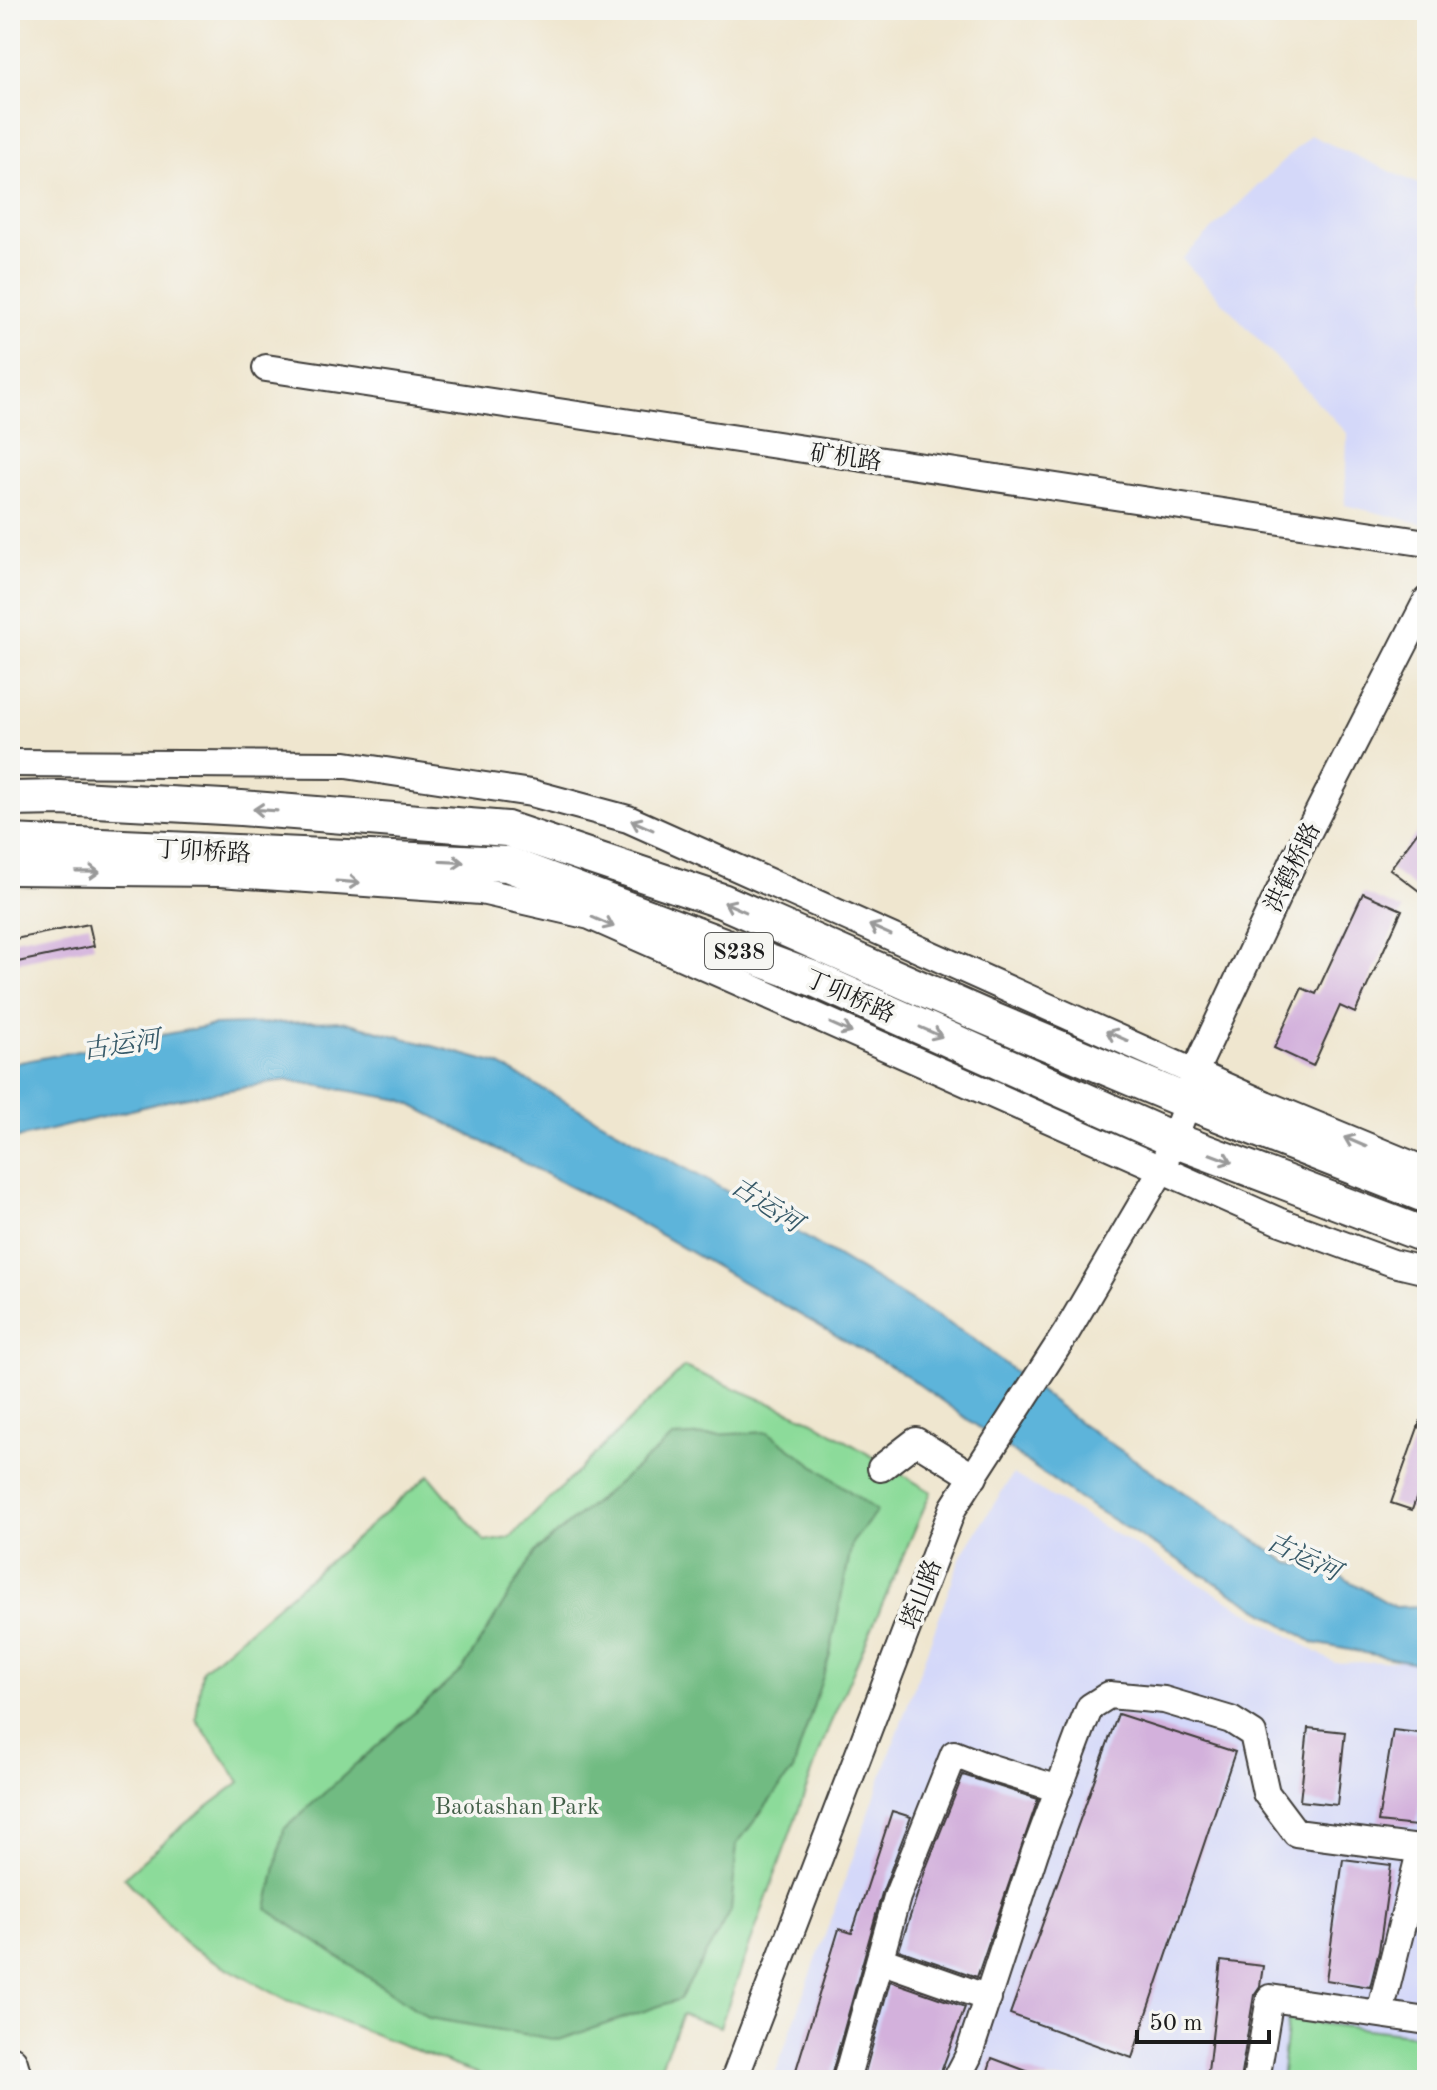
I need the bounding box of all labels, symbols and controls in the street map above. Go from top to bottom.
street label: 矿机路 [808,439,883,476]
one-way arrow [252,802,279,817]
one-way arrow [630,817,654,832]
street label: 洪鹤桥路 [1259,818,1326,916]
street label: 丁卯桥路 [154,836,252,867]
one-way arrow [438,854,465,869]
one-way arrow [74,864,101,879]
one-way arrow [334,875,361,890]
one-way arrow [723,898,748,913]
one-way arrow [591,915,615,930]
one-way arrow [868,921,893,936]
road number: S238 [705,933,773,969]
street label: 丁卯桥路 [800,965,899,1028]
one-way arrow [828,1021,853,1036]
water label: 古运河 [81,1025,166,1064]
one-way arrow [919,1025,943,1040]
one-way arrow [1105,1027,1130,1042]
one-way arrow [1343,1133,1368,1148]
one-way arrow [1208,1152,1233,1166]
water label: 古运河 [726,1172,810,1240]
water label: 古运河 [1262,1527,1348,1588]
street label: 塔山路 [896,1556,947,1633]
park label: Baotashan Park [434,1796,600,1820]
scale bar [1137,1994,1269,2044]
text: 50 m [1149,2012,1203,2036]

